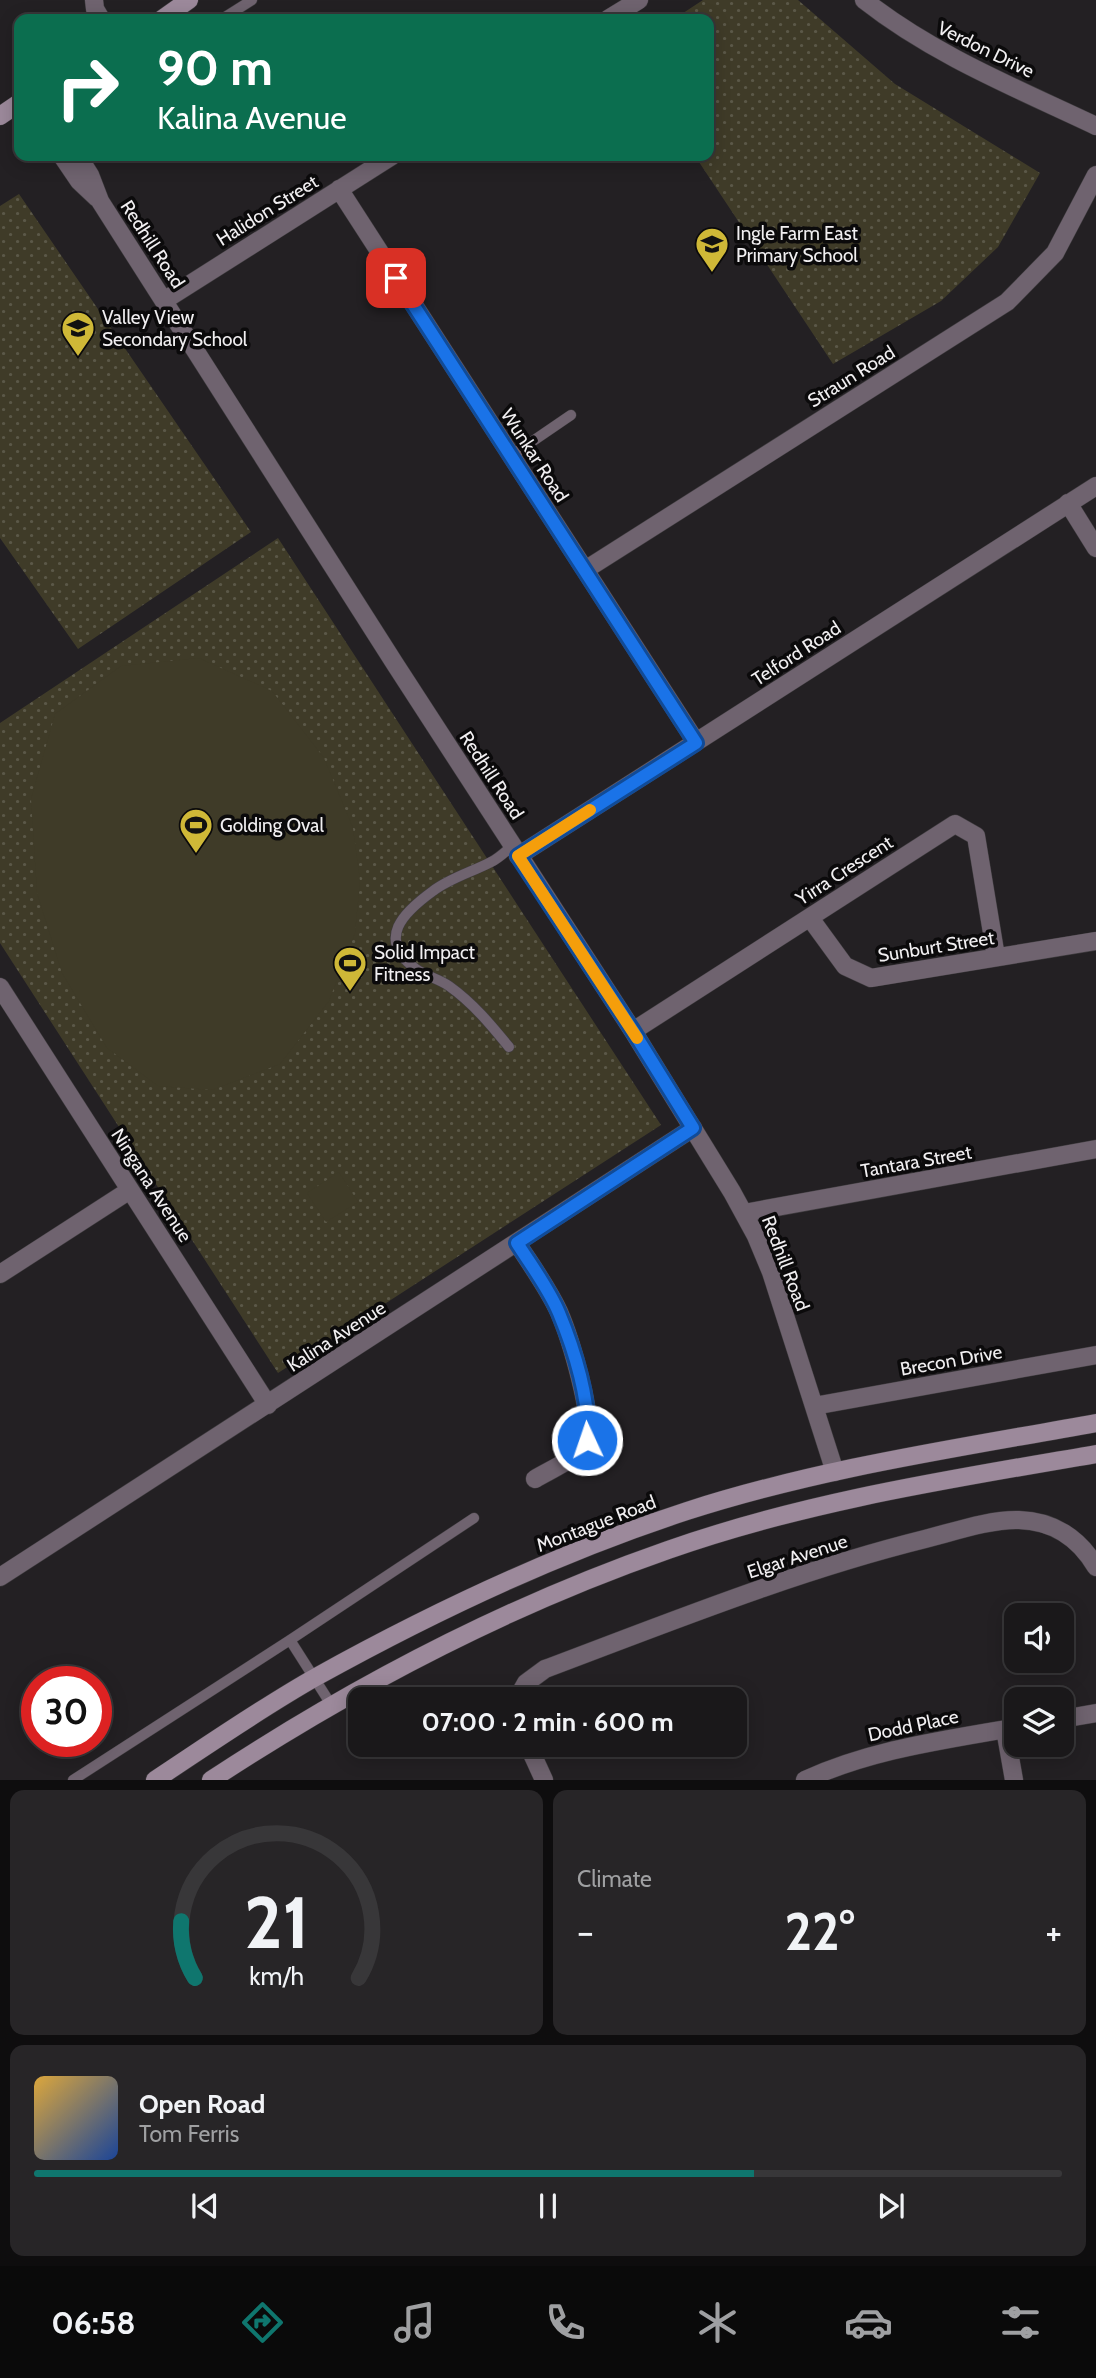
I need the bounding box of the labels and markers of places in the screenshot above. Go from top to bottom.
place label: Ingle Farm East Primary School [736,222,859,267]
school or university icon: Ingle Farm East Primary School [693,225,731,274]
pin [366,248,426,308]
place label: Valley View Secondary School [102,306,248,351]
school or university icon: Valley View Secondary School [59,309,97,358]
sports icon: Golding Oval [177,806,215,855]
place label: Golding Oval [220,814,324,837]
place label: Solid Impact Fitness [374,941,476,986]
sports icon: Solid Impact Fitness [331,944,369,993]

